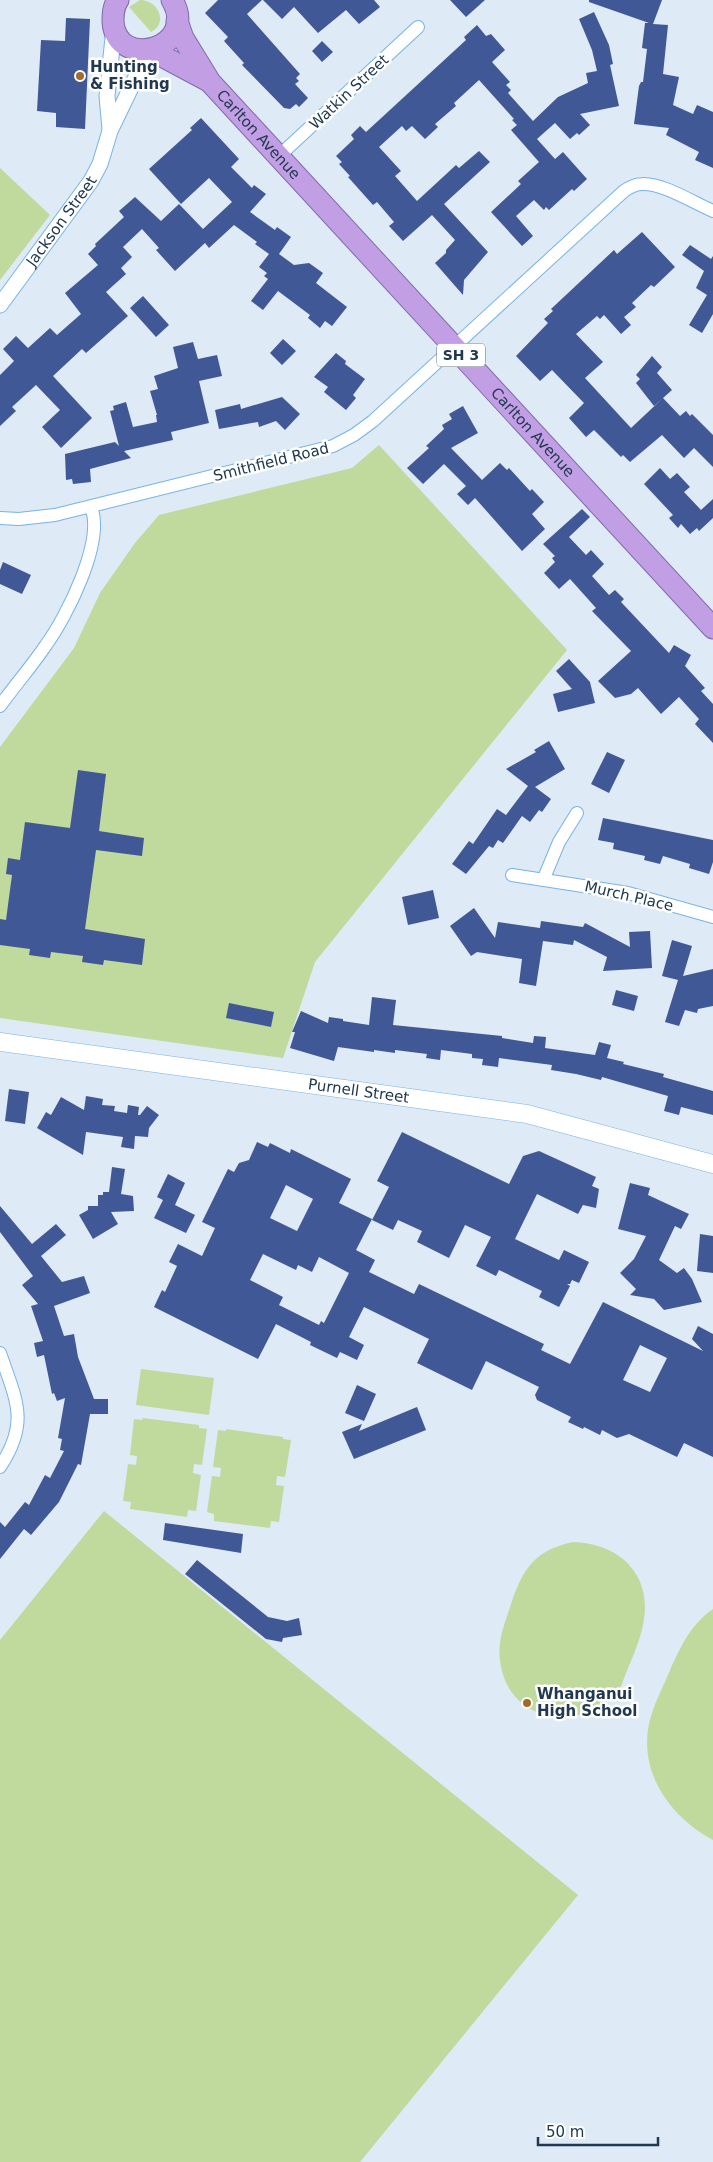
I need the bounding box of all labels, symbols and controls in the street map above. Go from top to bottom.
street label: Watkin Street [306,51,392,133]
place label: Hunting & Fishing [90,58,170,93]
marker: Hunting & Fishing [74,70,86,82]
street label: Carlton Avenue [213,86,304,183]
street label: Jackson Street [22,173,101,271]
road number: SH 3 [437,344,485,366]
street label: Carlton Avenue [487,384,578,481]
street label: Smithfield Road [211,439,331,485]
street label: Murch Place [583,877,675,915]
street label: Purnell Street [307,1075,410,1107]
place label: Whanganui High School [537,1685,637,1720]
marker: Whanganui High School [521,1697,533,1709]
scale bar [538,2114,658,2146]
text: 50 m [546,2123,584,2141]

